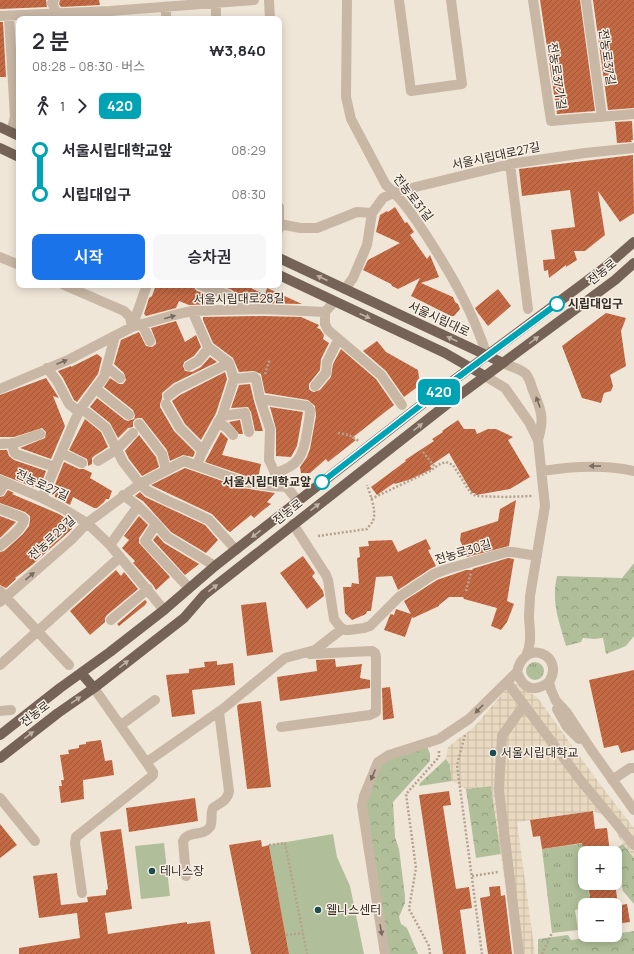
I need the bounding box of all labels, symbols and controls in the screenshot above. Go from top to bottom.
text: 2 분 [32,26,70,56]
street label: 전농로37길 [595,28,620,86]
text: ₩3,840 [209,40,266,61]
street label: 전농로37가길 [544,41,571,111]
text: 08:28 – 08:30 · 버스 [32,57,145,75]
icon: walk [32,95,54,117]
icon: forward [71,95,93,117]
text: 420 [107,96,133,115]
text: 1 [60,97,65,115]
street label: 서울시립대로27길 [450,138,542,173]
text: 서울시립대학교앞 [62,140,172,161]
text: 08:29 [231,141,266,159]
street label: 전농로31길 [390,171,437,225]
text: 시립대입구 [62,184,131,205]
text: 08:30 [232,185,266,203]
button: 시작 [32,234,145,280]
button: 승차권 [153,234,266,280]
street label: 전농로 [583,255,620,289]
one-way arrow [316,275,327,281]
street label: 서울시립대로28길 [193,289,285,308]
place label: 시립대입구 [568,295,623,312]
marker: 시립대입구 [549,296,565,312]
street label: 서울시립대로 [406,297,473,340]
one-way arrow [164,313,176,319]
one-way arrow [359,313,371,319]
one-way arrow [446,336,457,342]
one-way arrow [529,336,540,344]
one-way arrow [56,359,67,365]
line badge: 420 [416,379,462,405]
text: 420 [426,382,452,401]
one-way arrow [534,396,540,408]
one-way arrow [412,423,423,432]
one-way arrow [588,463,601,469]
street label: 전농로27길 [13,465,72,504]
place label: 서울시립대학교앞 [223,473,311,490]
marker: 서울시립대학교앞 [314,474,330,490]
street label: 전농로 [269,495,306,529]
one-way arrow [310,503,320,511]
street label: 전농로29길 [24,511,79,564]
one-way arrow [251,530,262,538]
street label: 전농로30길 [433,535,493,568]
one-way arrow [24,572,35,581]
one-way arrow [207,583,218,592]
one-way arrow [119,659,130,668]
one-way arrow [70,696,81,705]
street label: 전농로 [16,697,53,730]
one-way arrow [474,704,484,714]
one-way arrow [23,731,34,740]
place label: 서울시립대학교 [501,744,578,761]
marker: 서울시립대학교 [488,748,498,758]
one-way arrow [369,770,375,782]
map controls [578,846,622,942]
button: + [578,846,622,890]
place label: 테니스장 [160,862,204,879]
marker: 테니스장 [147,866,157,876]
button: − [578,898,622,942]
place label: 웰니스센터 [326,901,381,918]
marker: 웰니스센터 [313,905,323,915]
one-way arrow [378,924,384,936]

